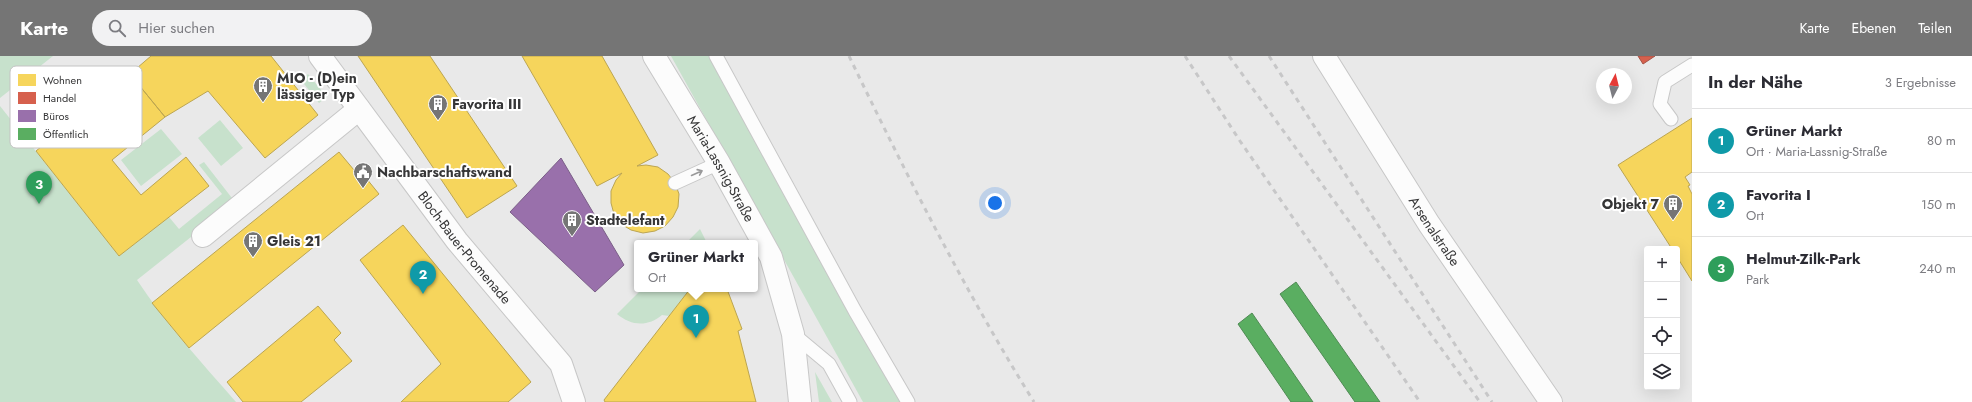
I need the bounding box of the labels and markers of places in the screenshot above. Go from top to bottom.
place label: MIO - (D)ein lässiger Typ [277,68,357,104]
building icon: MIO - (D)ein lässiger Typ [252,75,274,103]
building icon: Favorita III [427,93,449,121]
place label: Favorita III [452,94,521,114]
public building icon: Nachbarschaftswand [352,161,374,189]
place label: Nachbarschaftswand [377,162,512,182]
pin: 3 [26,171,52,204]
building icon: Objekt 7 [1662,193,1684,221]
place label: Objekt 7 [1602,194,1660,214]
building icon: Stadtelefant [561,209,583,237]
place label: Stadtelefant [586,210,665,230]
building icon: Gleis 21 [242,230,264,258]
place label: Gleis 21 [267,231,321,251]
pin: 2 [410,261,436,294]
pin: 1 [683,305,709,338]

